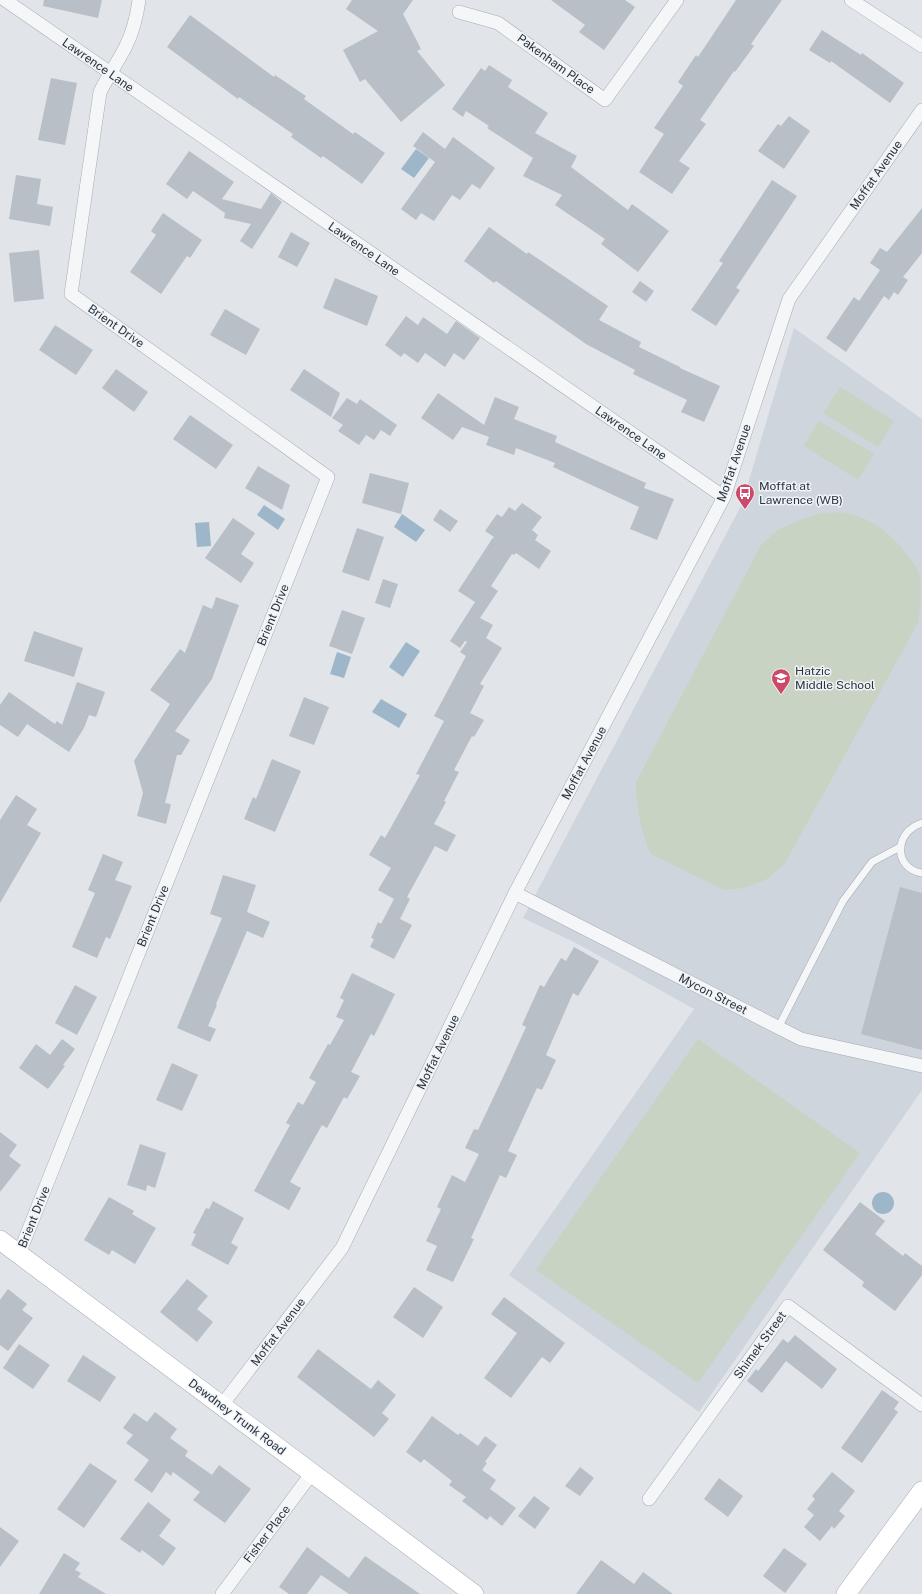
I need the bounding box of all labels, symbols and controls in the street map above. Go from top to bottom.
street label: Pakenham Place [515,31,598,97]
street label: Lawrence Lane [60,35,137,95]
street label: Moffat Avenue [847,137,905,212]
street label: Lawrence Lane [326,219,403,279]
street label: Brient Drive [85,301,147,351]
street label: Lawrence Lane [593,403,670,463]
street label: Moffat Avenue [714,422,754,504]
place label: Moffat at Lawrence (WB) [759,479,843,507]
bus stop icon: Moffat at Lawrence (WB) [734,482,756,510]
street label: Brient Drive [254,582,292,648]
place label: Hatzic Middle School [795,664,875,692]
school or university icon: Hatzic Middle School [770,667,792,695]
street label: Moffat Avenue [559,724,609,802]
street label: Brient Drive [134,883,172,949]
street label: Mycon Street [676,971,750,1017]
street label: Moffat Avenue [414,1012,462,1092]
street label: Brient Drive [15,1184,53,1250]
street label: Moffat Avenue [248,1295,308,1369]
street label: Shimek Street [731,1308,789,1381]
street label: Dewdney Trunk Road [186,1376,288,1458]
street label: Fisher Place [241,1502,293,1566]

